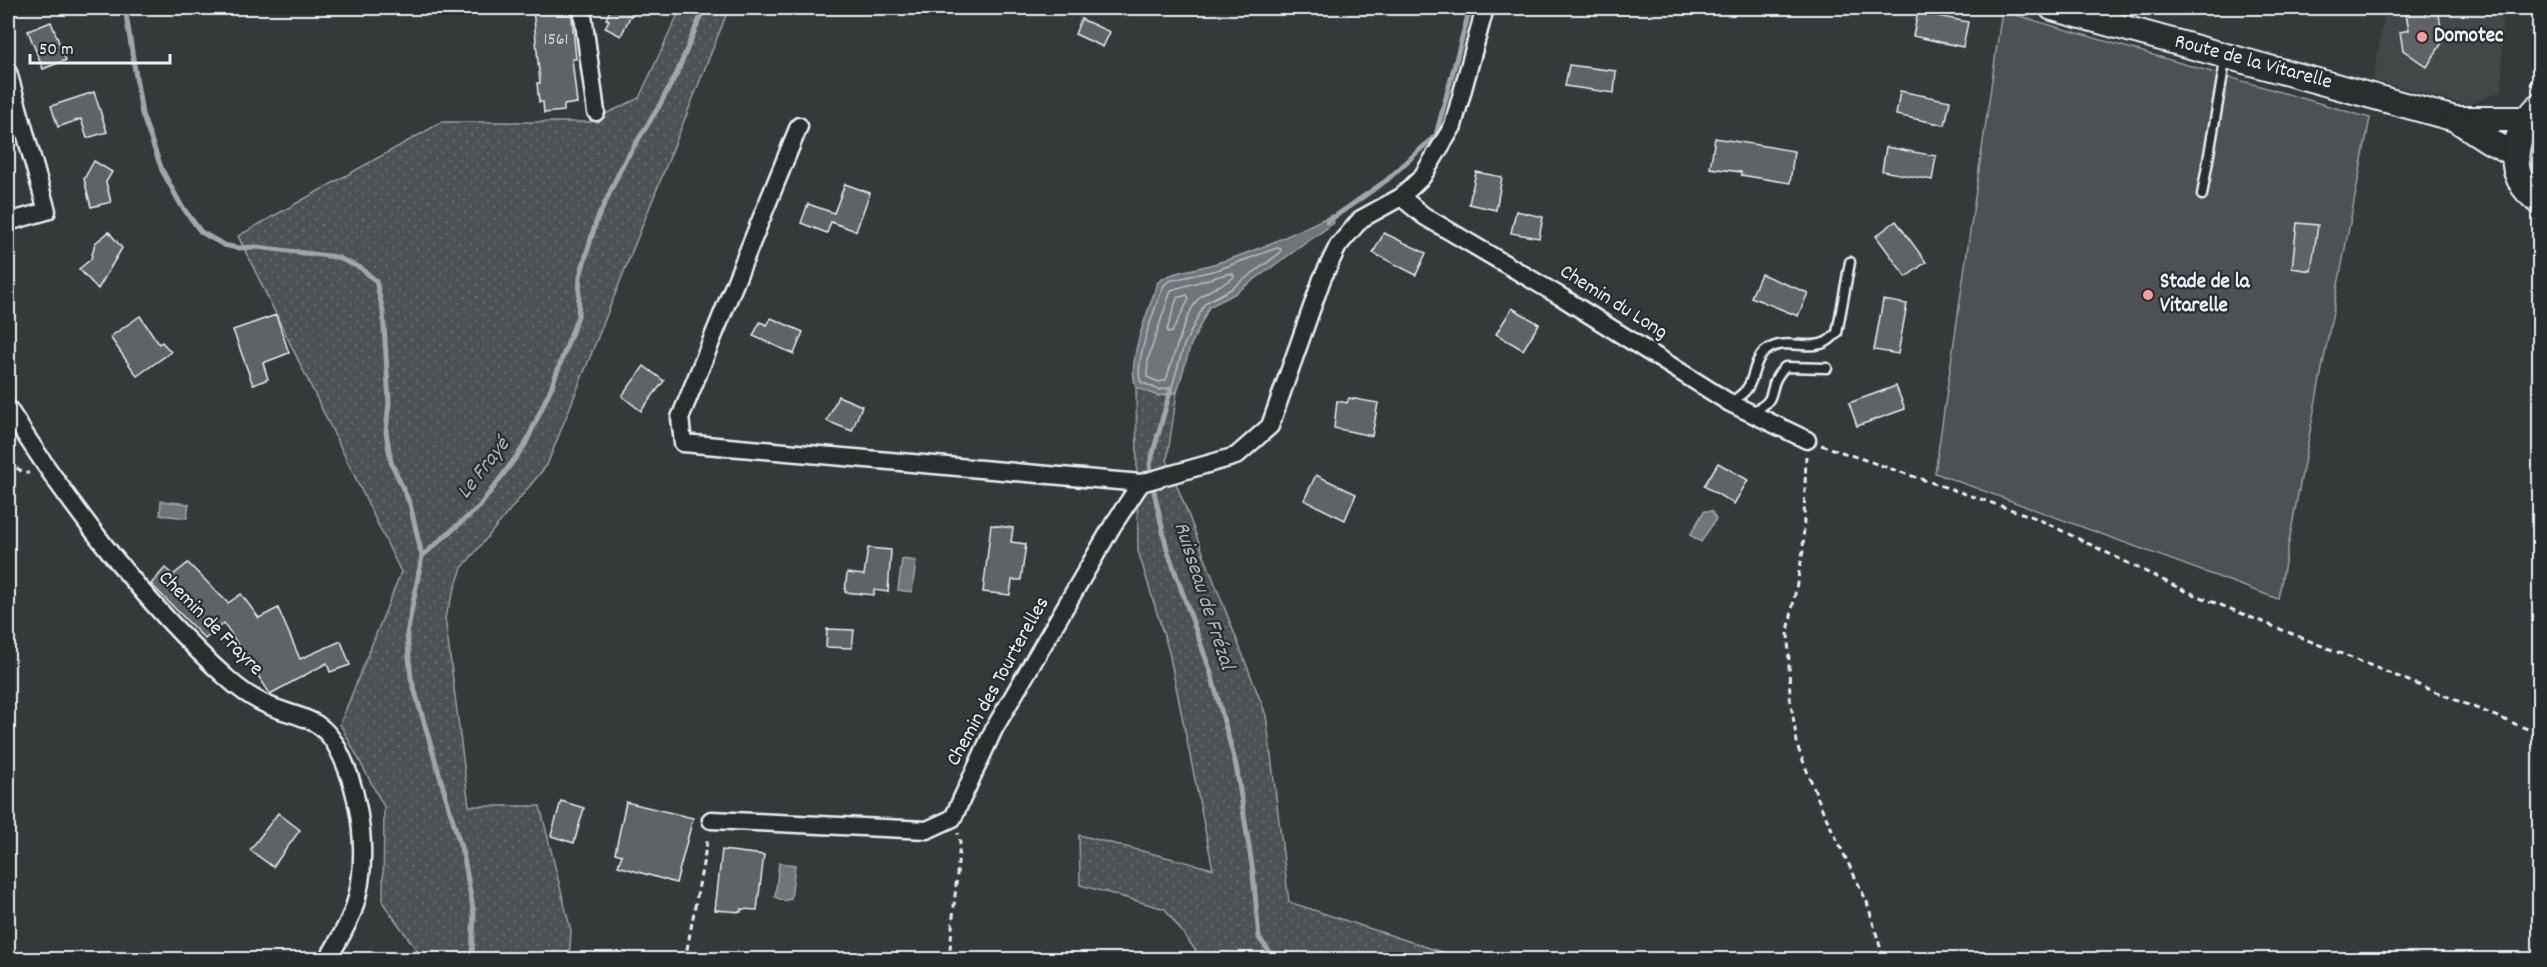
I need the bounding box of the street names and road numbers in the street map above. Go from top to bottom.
street label: Route de la Vitarelle [2171,28,2335,98]
street label: Chemin du Long [1553,258,1673,348]
street label: Chemin de Frayre [150,564,270,684]
street label: Chemin des Tourterelles [940,592,1058,772]

